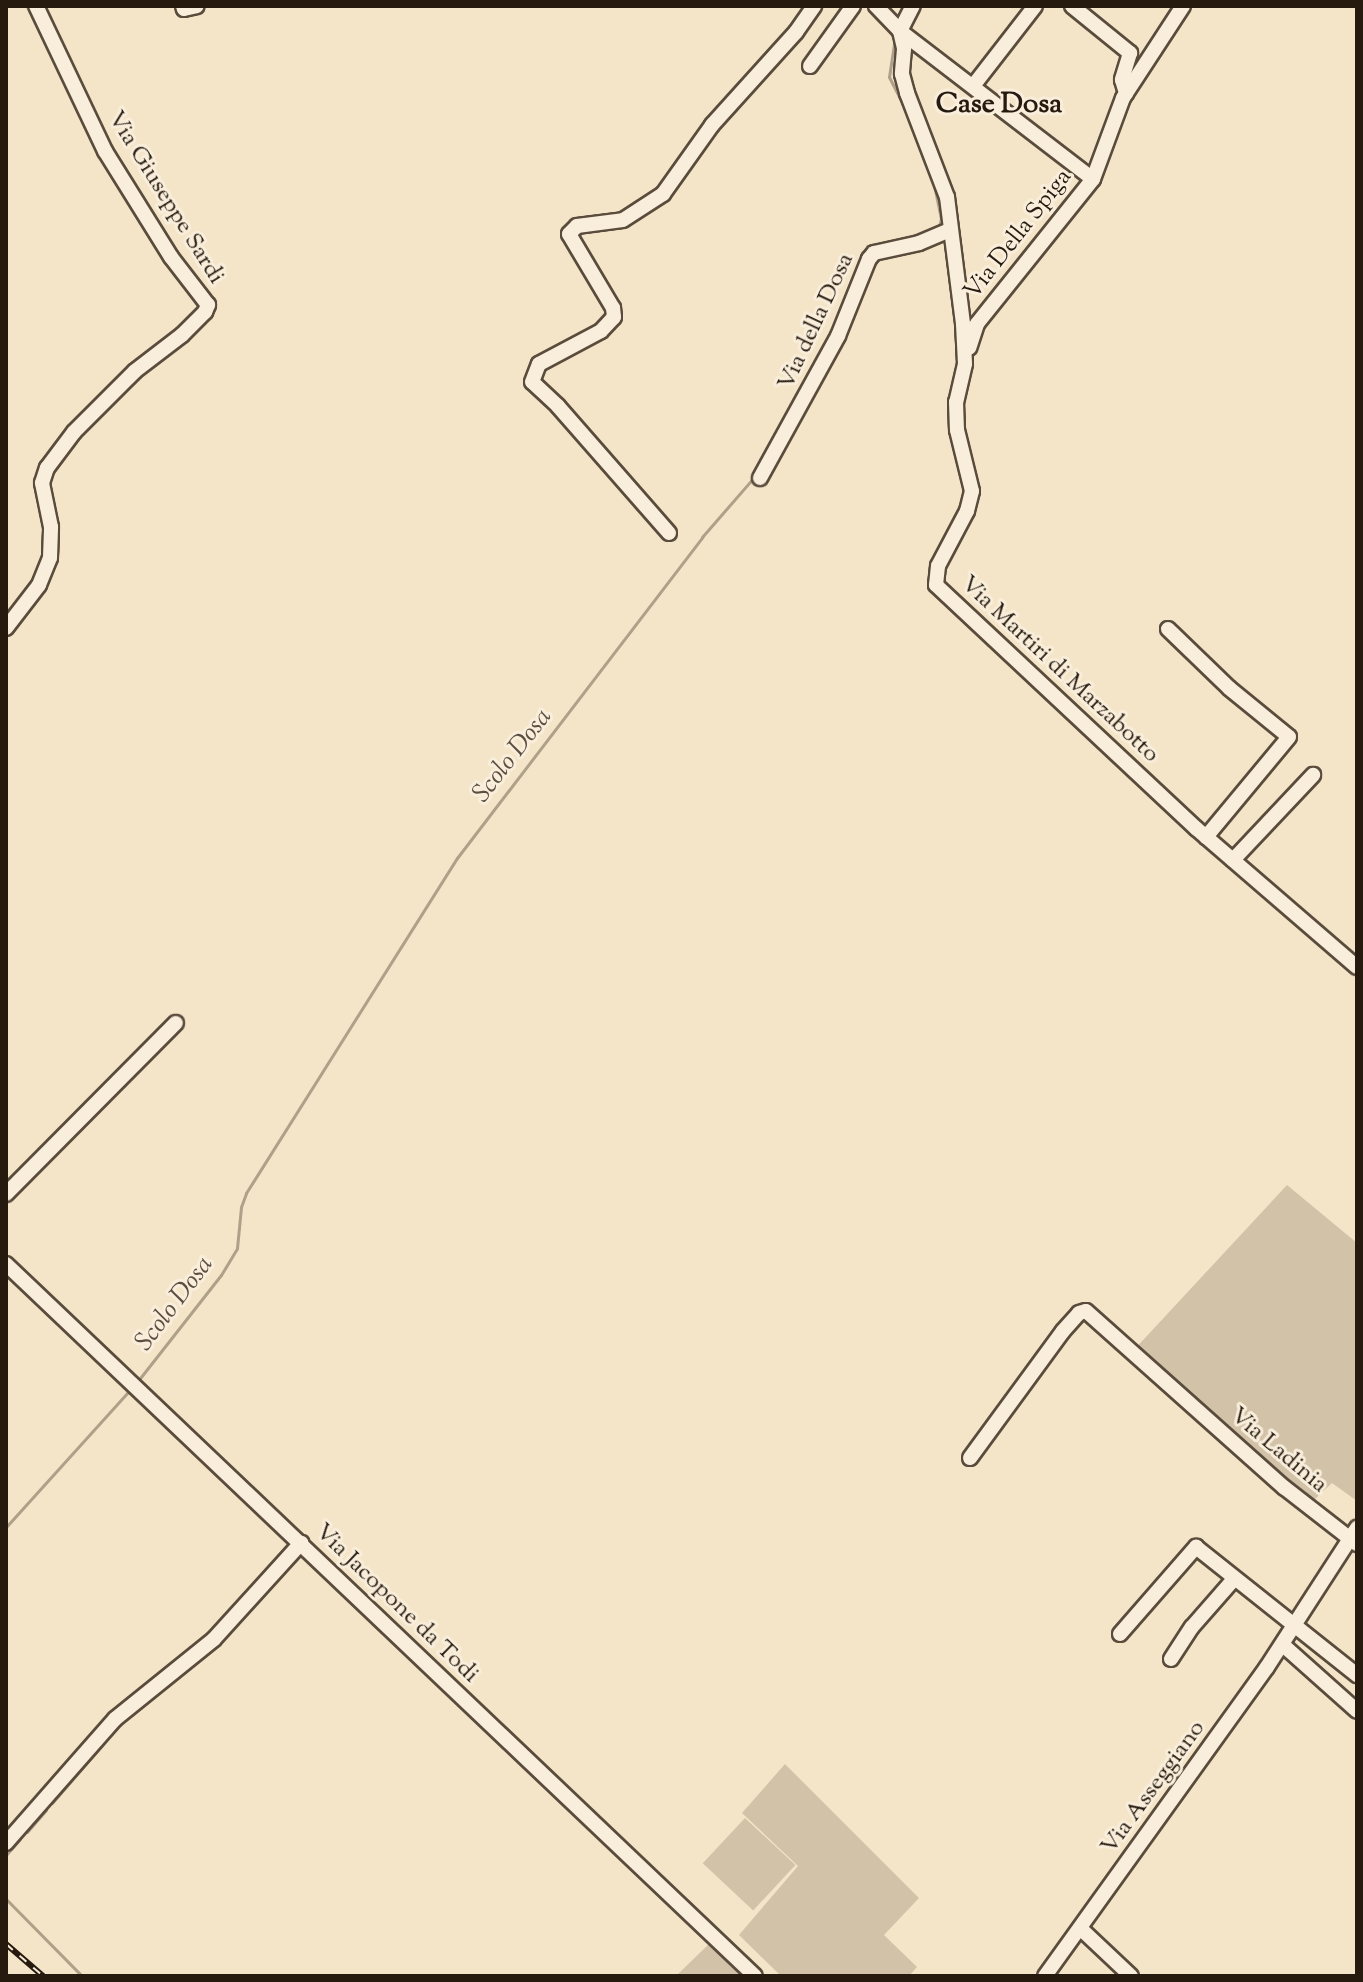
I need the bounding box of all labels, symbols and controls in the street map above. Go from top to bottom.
district label: Case Dosa [936,88,1062,122]
street label: Via Giuseppe Sardi [100,106,230,290]
street label: Via Della Spiga [959,164,1079,306]
street label: Via della Dosa [773,249,861,395]
street label: Via Martiri di Marzabotto [954,570,1164,770]
water label: Scolo Dosa [467,703,559,809]
water label: Scolo Dosa [129,1250,221,1358]
street label: Via Ladinia [1223,1402,1333,1500]
street label: Via Jacopone da Todi [308,1518,484,1690]
street label: Via Asseggiano [1096,1715,1212,1861]

